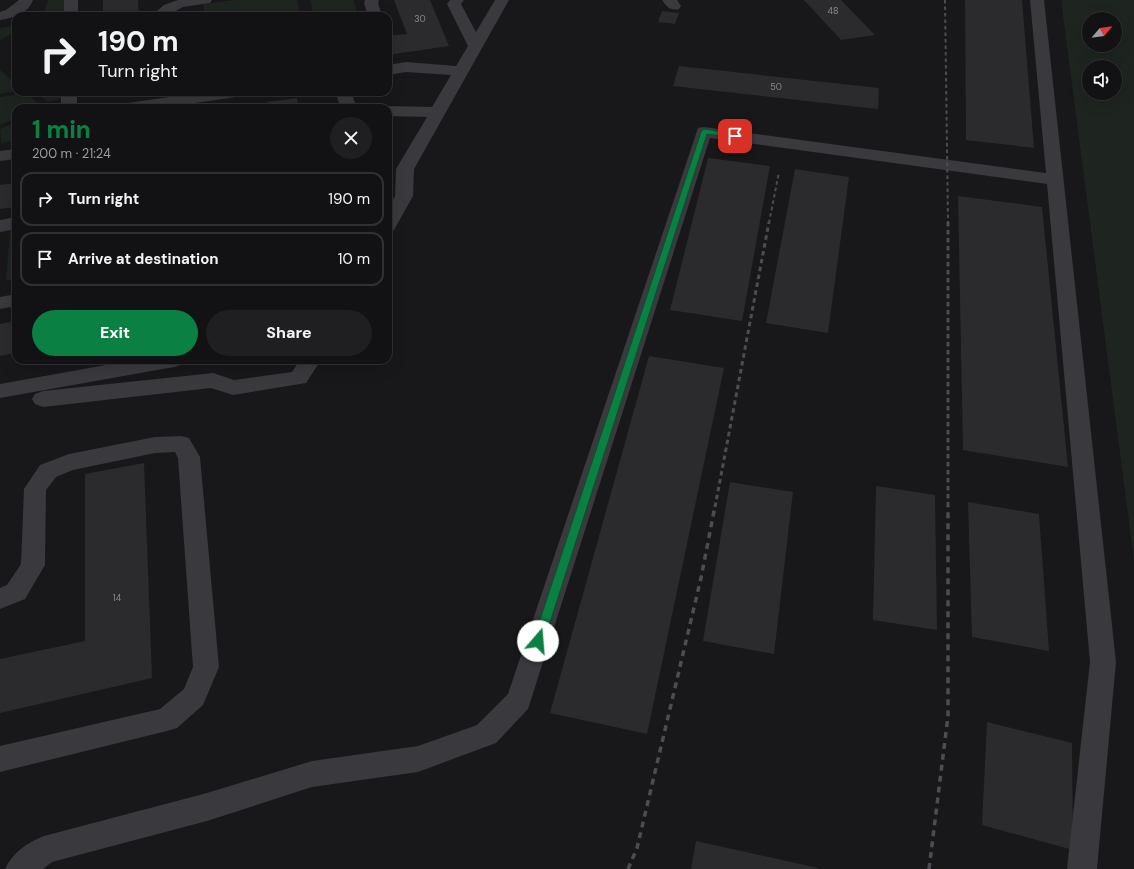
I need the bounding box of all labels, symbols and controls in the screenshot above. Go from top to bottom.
house number: 48 [828,5,838,17]
north arrow [1082,12,1122,52]
map controls [1082,12,1122,100]
house number: 30 [414,13,426,25]
text: 190 m [98,23,179,60]
icon: right [32,28,84,80]
text: Turn right [98,59,178,83]
button: sound [1082,60,1122,100]
house number: 50 [770,81,782,93]
text: 1 min [32,114,91,145]
button: close [330,117,372,159]
pin [718,119,752,153]
icon: arrive [724,125,746,147]
text: 200 m · 21:24 [32,145,111,162]
icon: right [34,188,56,210]
text: Turn right [68,189,139,209]
text: 190 m [328,189,370,209]
icon: arrive [34,248,56,270]
text: Arrive at destination [68,249,219,269]
text: 10 m [338,249,370,269]
button: Exit [32,310,198,356]
button: Share [206,310,372,356]
house number: 14 [113,592,122,604]
position arrow [517,620,559,662]

